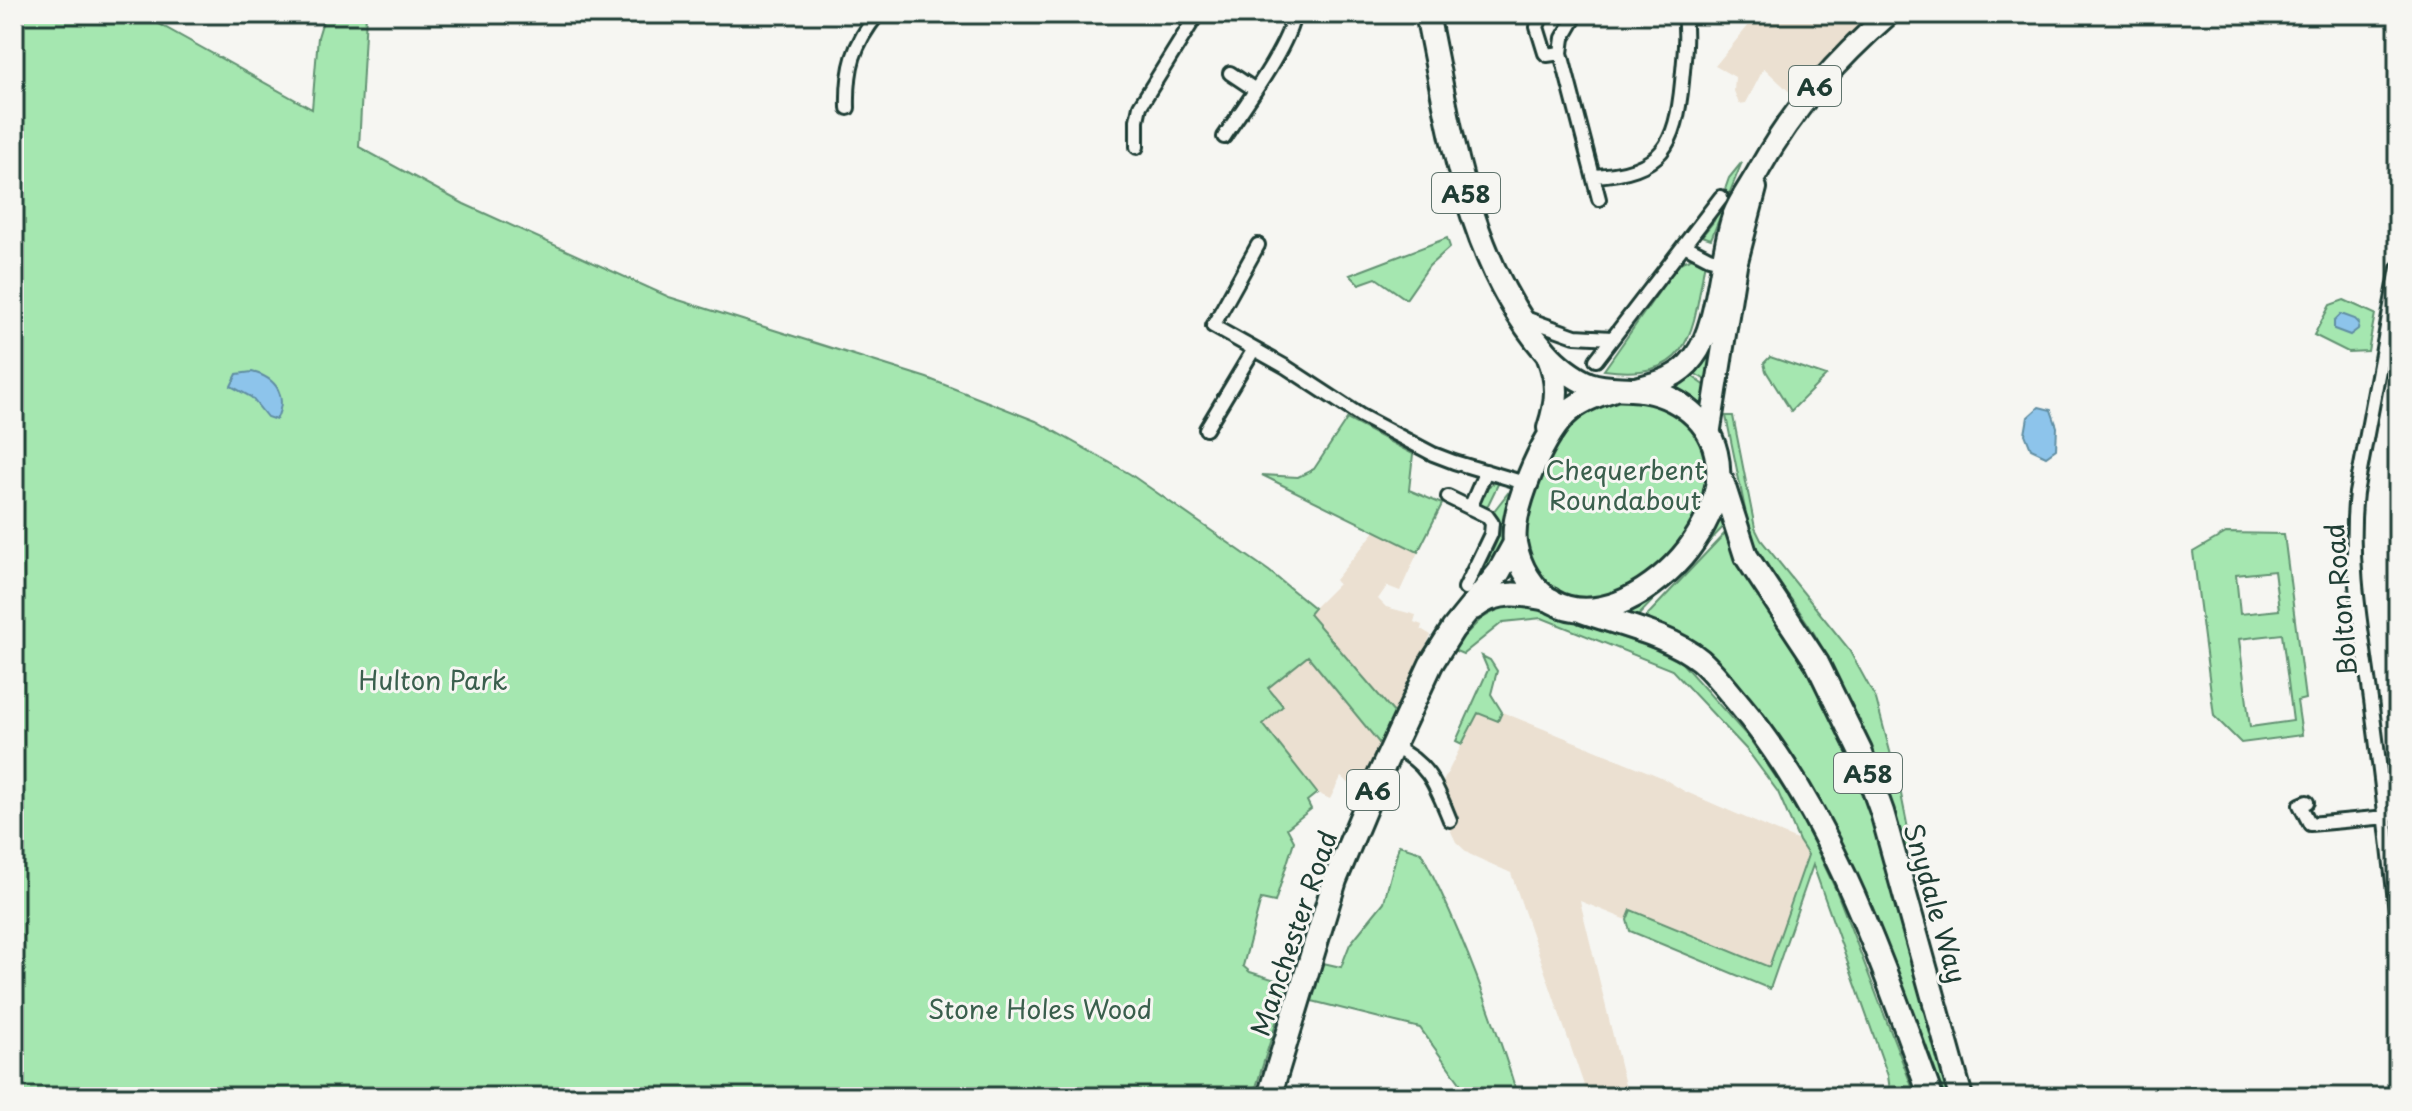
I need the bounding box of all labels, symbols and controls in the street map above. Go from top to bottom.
road number: A6 [1789,66,1841,106]
road number: A58 [1432,173,1500,213]
park label: Chequerbent Roundabout [1545,450,1705,519]
street label: Bolton Road [2314,522,2366,678]
park label: Hulton Park [358,660,508,699]
road number: A58 [1834,753,1902,793]
road number: A6 [1347,770,1399,810]
street label: Snydale Way [1895,818,1977,988]
street label: Manchester Road [1240,825,1346,1041]
park label: Stone Holes Wood [928,989,1152,1028]

